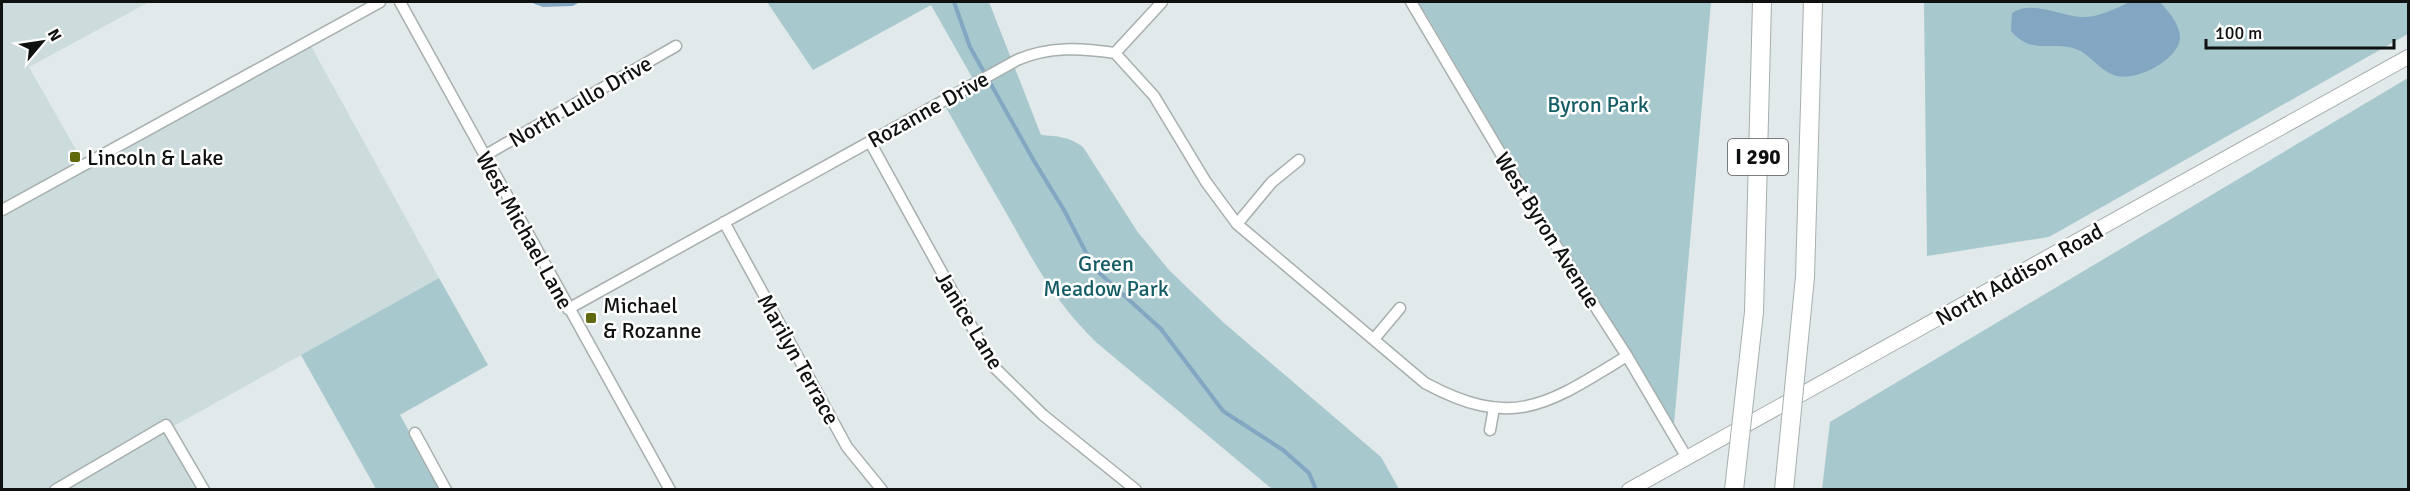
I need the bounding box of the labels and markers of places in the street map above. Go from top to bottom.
place label: Lincoln & Lake [87,144,224,171]
marker: Lincoln & Lake [68,150,82,164]
place label: Michael & Rozanne [603,292,702,344]
marker: Michael & Rozanne [584,311,598,325]

